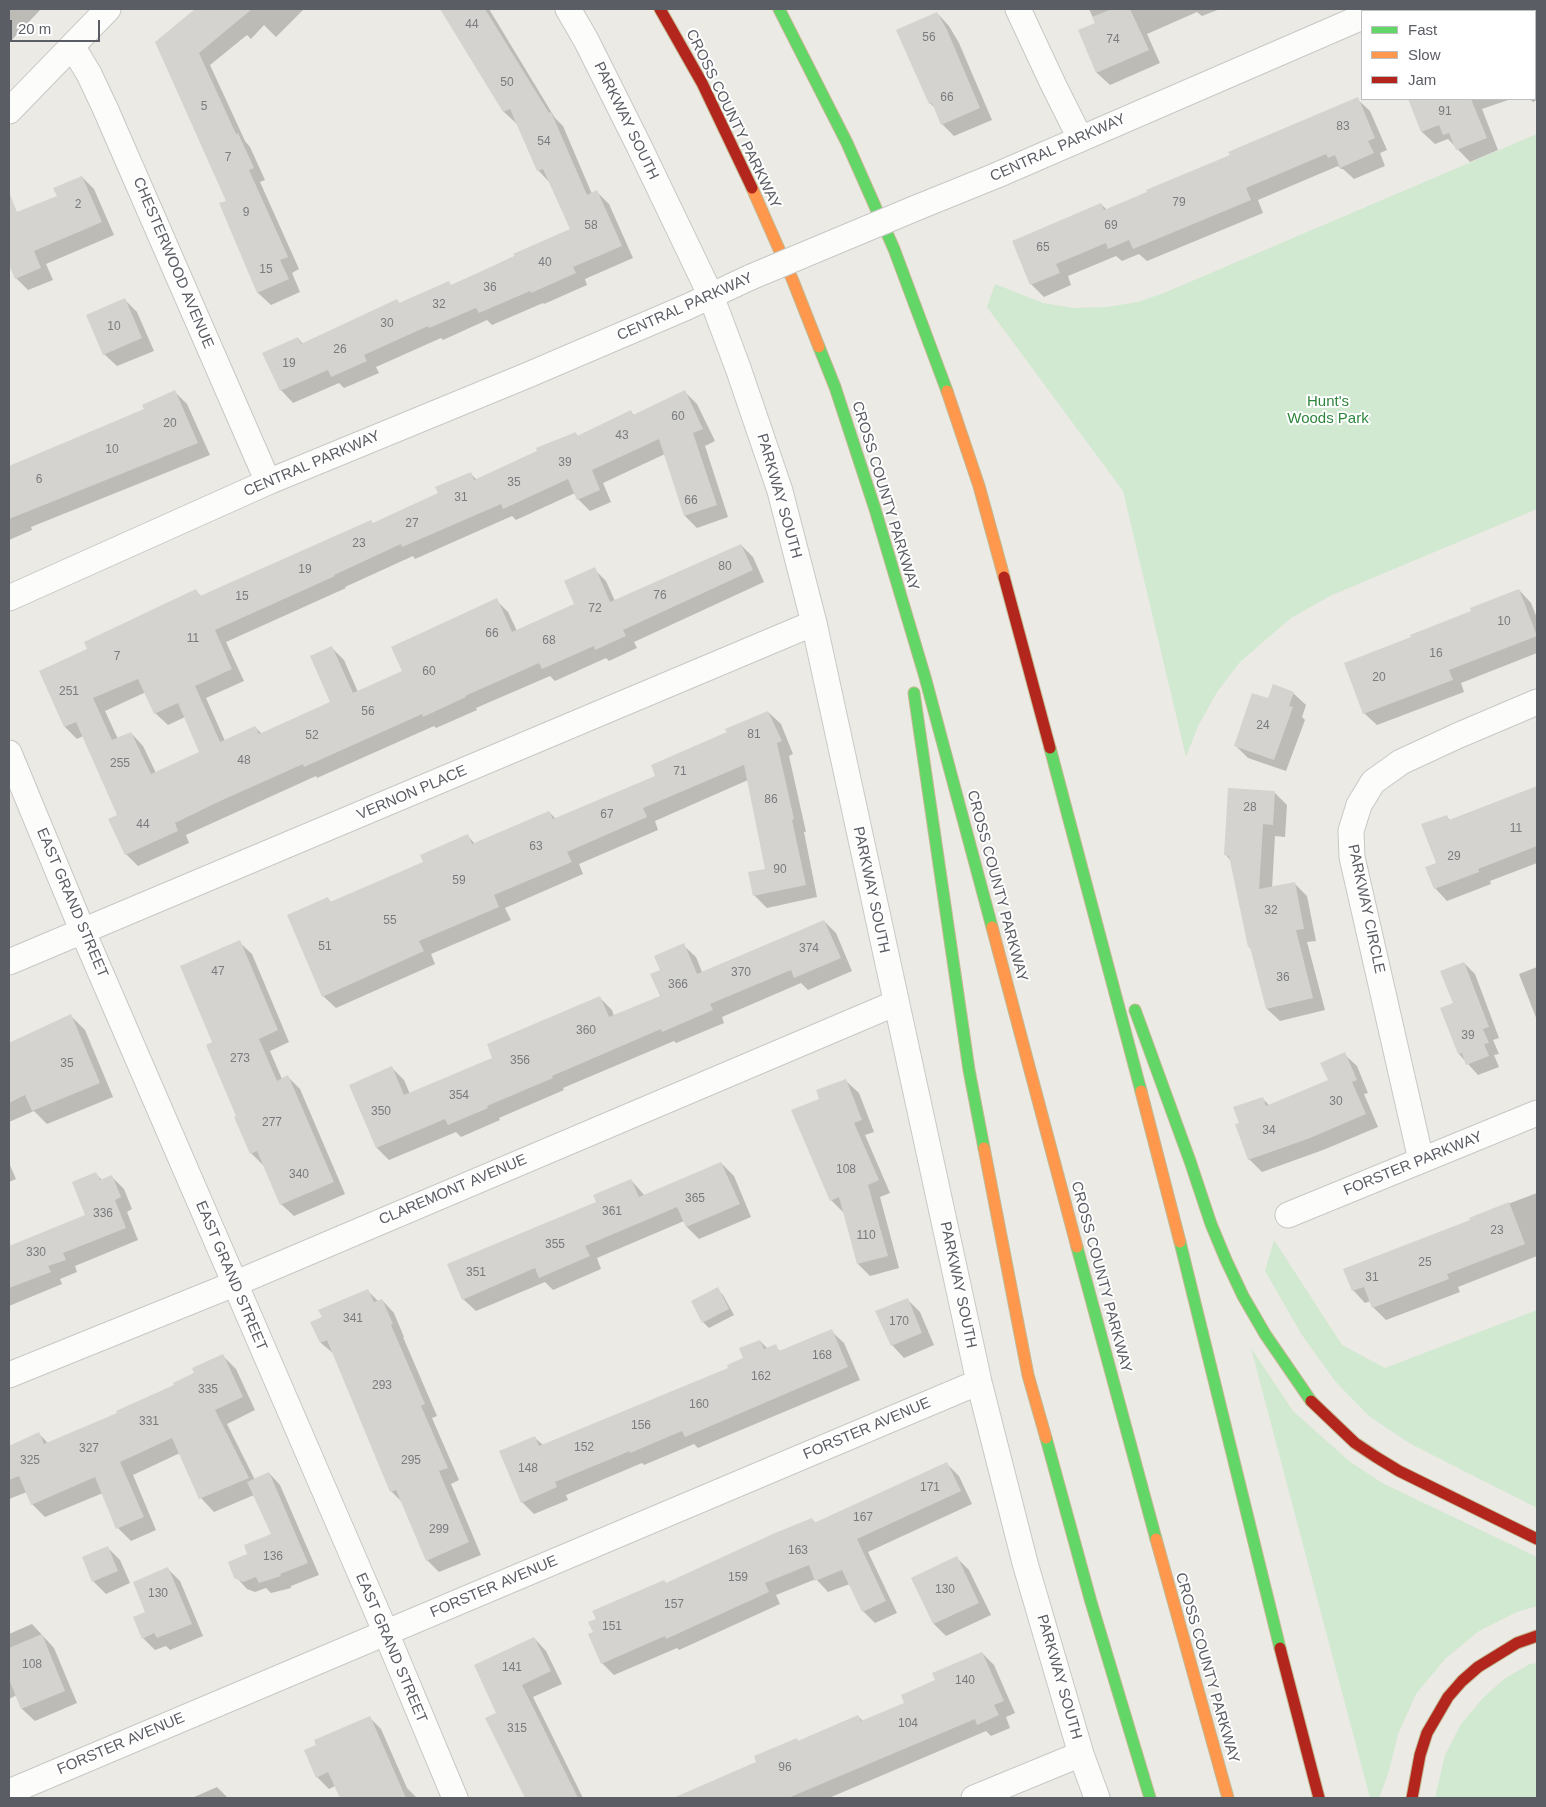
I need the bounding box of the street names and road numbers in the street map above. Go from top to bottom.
street label: CROSS COUNTY PARKWAY [682,26,784,212]
street label: PARKWAY SOUTH [590,59,662,183]
street label: CENTRAL PARKWAY [987,110,1129,186]
street label: CHESTERWOOD AVENUE [129,175,217,351]
street label: CENTRAL PARKWAY [614,269,756,345]
street label: CROSS COUNTY PARKWAY [848,399,922,593]
street label: CENTRAL PARKWAY [241,427,383,501]
street label: PARKWAY SOUTH [753,432,805,560]
street label: VERNON PLACE [354,762,470,824]
street label: CROSS COUNTY PARKWAY [963,788,1031,984]
street label: EAST GRAND STREET [32,825,112,981]
street label: PARKWAY SOUTH [849,825,893,955]
street label: PARKWAY CIRCLE [1344,843,1388,975]
street label: FORSTER PARKWAY [1341,1128,1485,1200]
street label: CLAREMONT AVENUE [376,1151,530,1229]
street label: CROSS COUNTY PARKWAY [1067,1179,1135,1375]
street label: EAST GRAND STREET [191,1198,271,1354]
street label: PARKWAY SOUTH [936,1220,980,1350]
street label: FORSTER AVENUE [801,1394,933,1464]
street label: FORSTER AVENUE [428,1552,560,1622]
street label: EAST GRAND STREET [351,1570,431,1726]
street label: CROSS COUNTY PARKWAY [1171,1571,1243,1765]
street label: PARKWAY SOUTH [1033,1613,1085,1741]
street label: FORSTER AVENUE [55,1709,187,1779]

